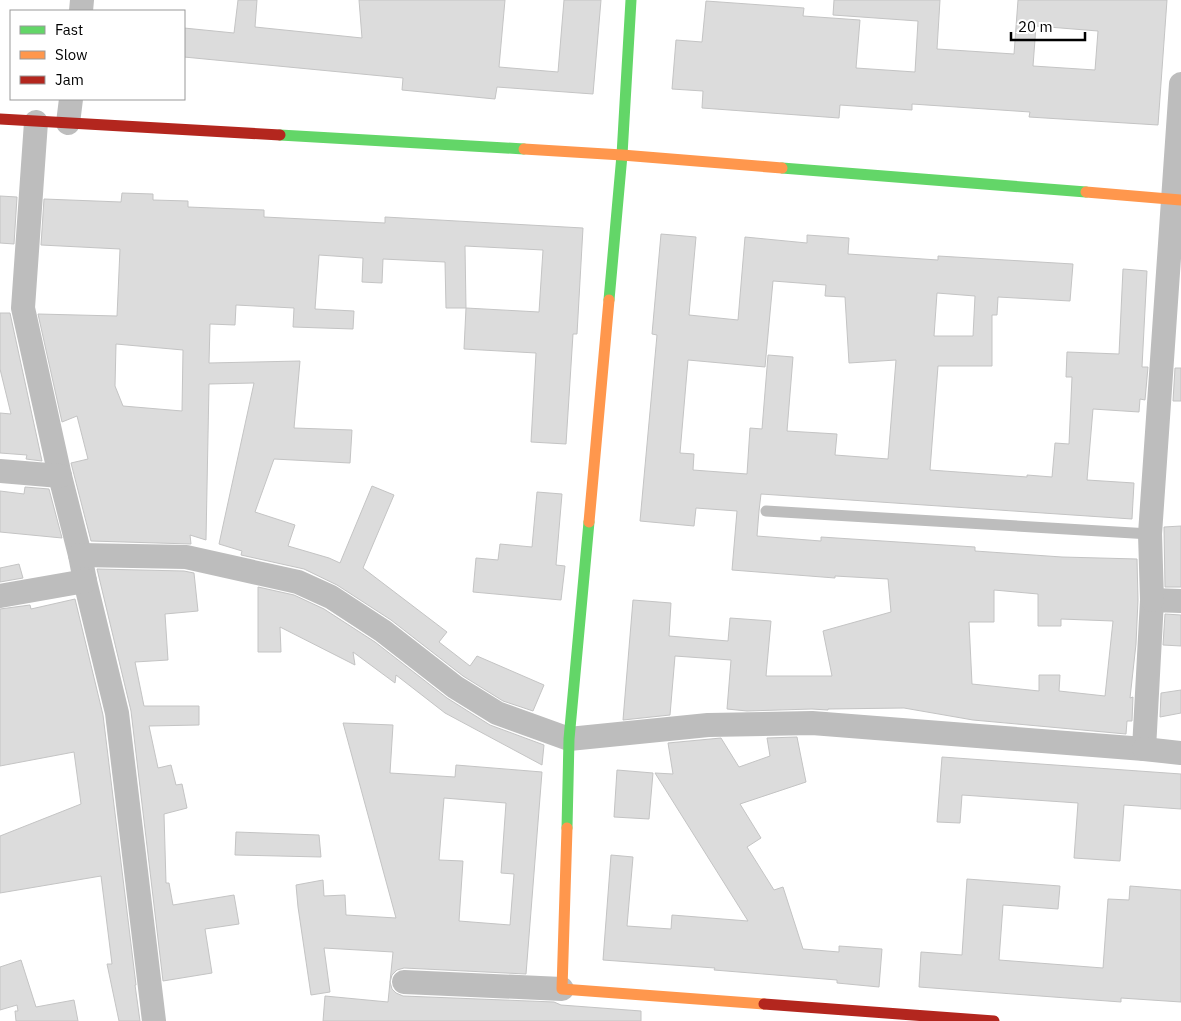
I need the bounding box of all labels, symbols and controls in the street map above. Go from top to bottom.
legend [10,10,185,100]
scale bar [1011,10,1085,42]
text: 20 m [1018,17,1053,36]
text: Fast [55,20,83,39]
text: Slow [55,45,88,64]
text: Jam [55,70,84,89]

